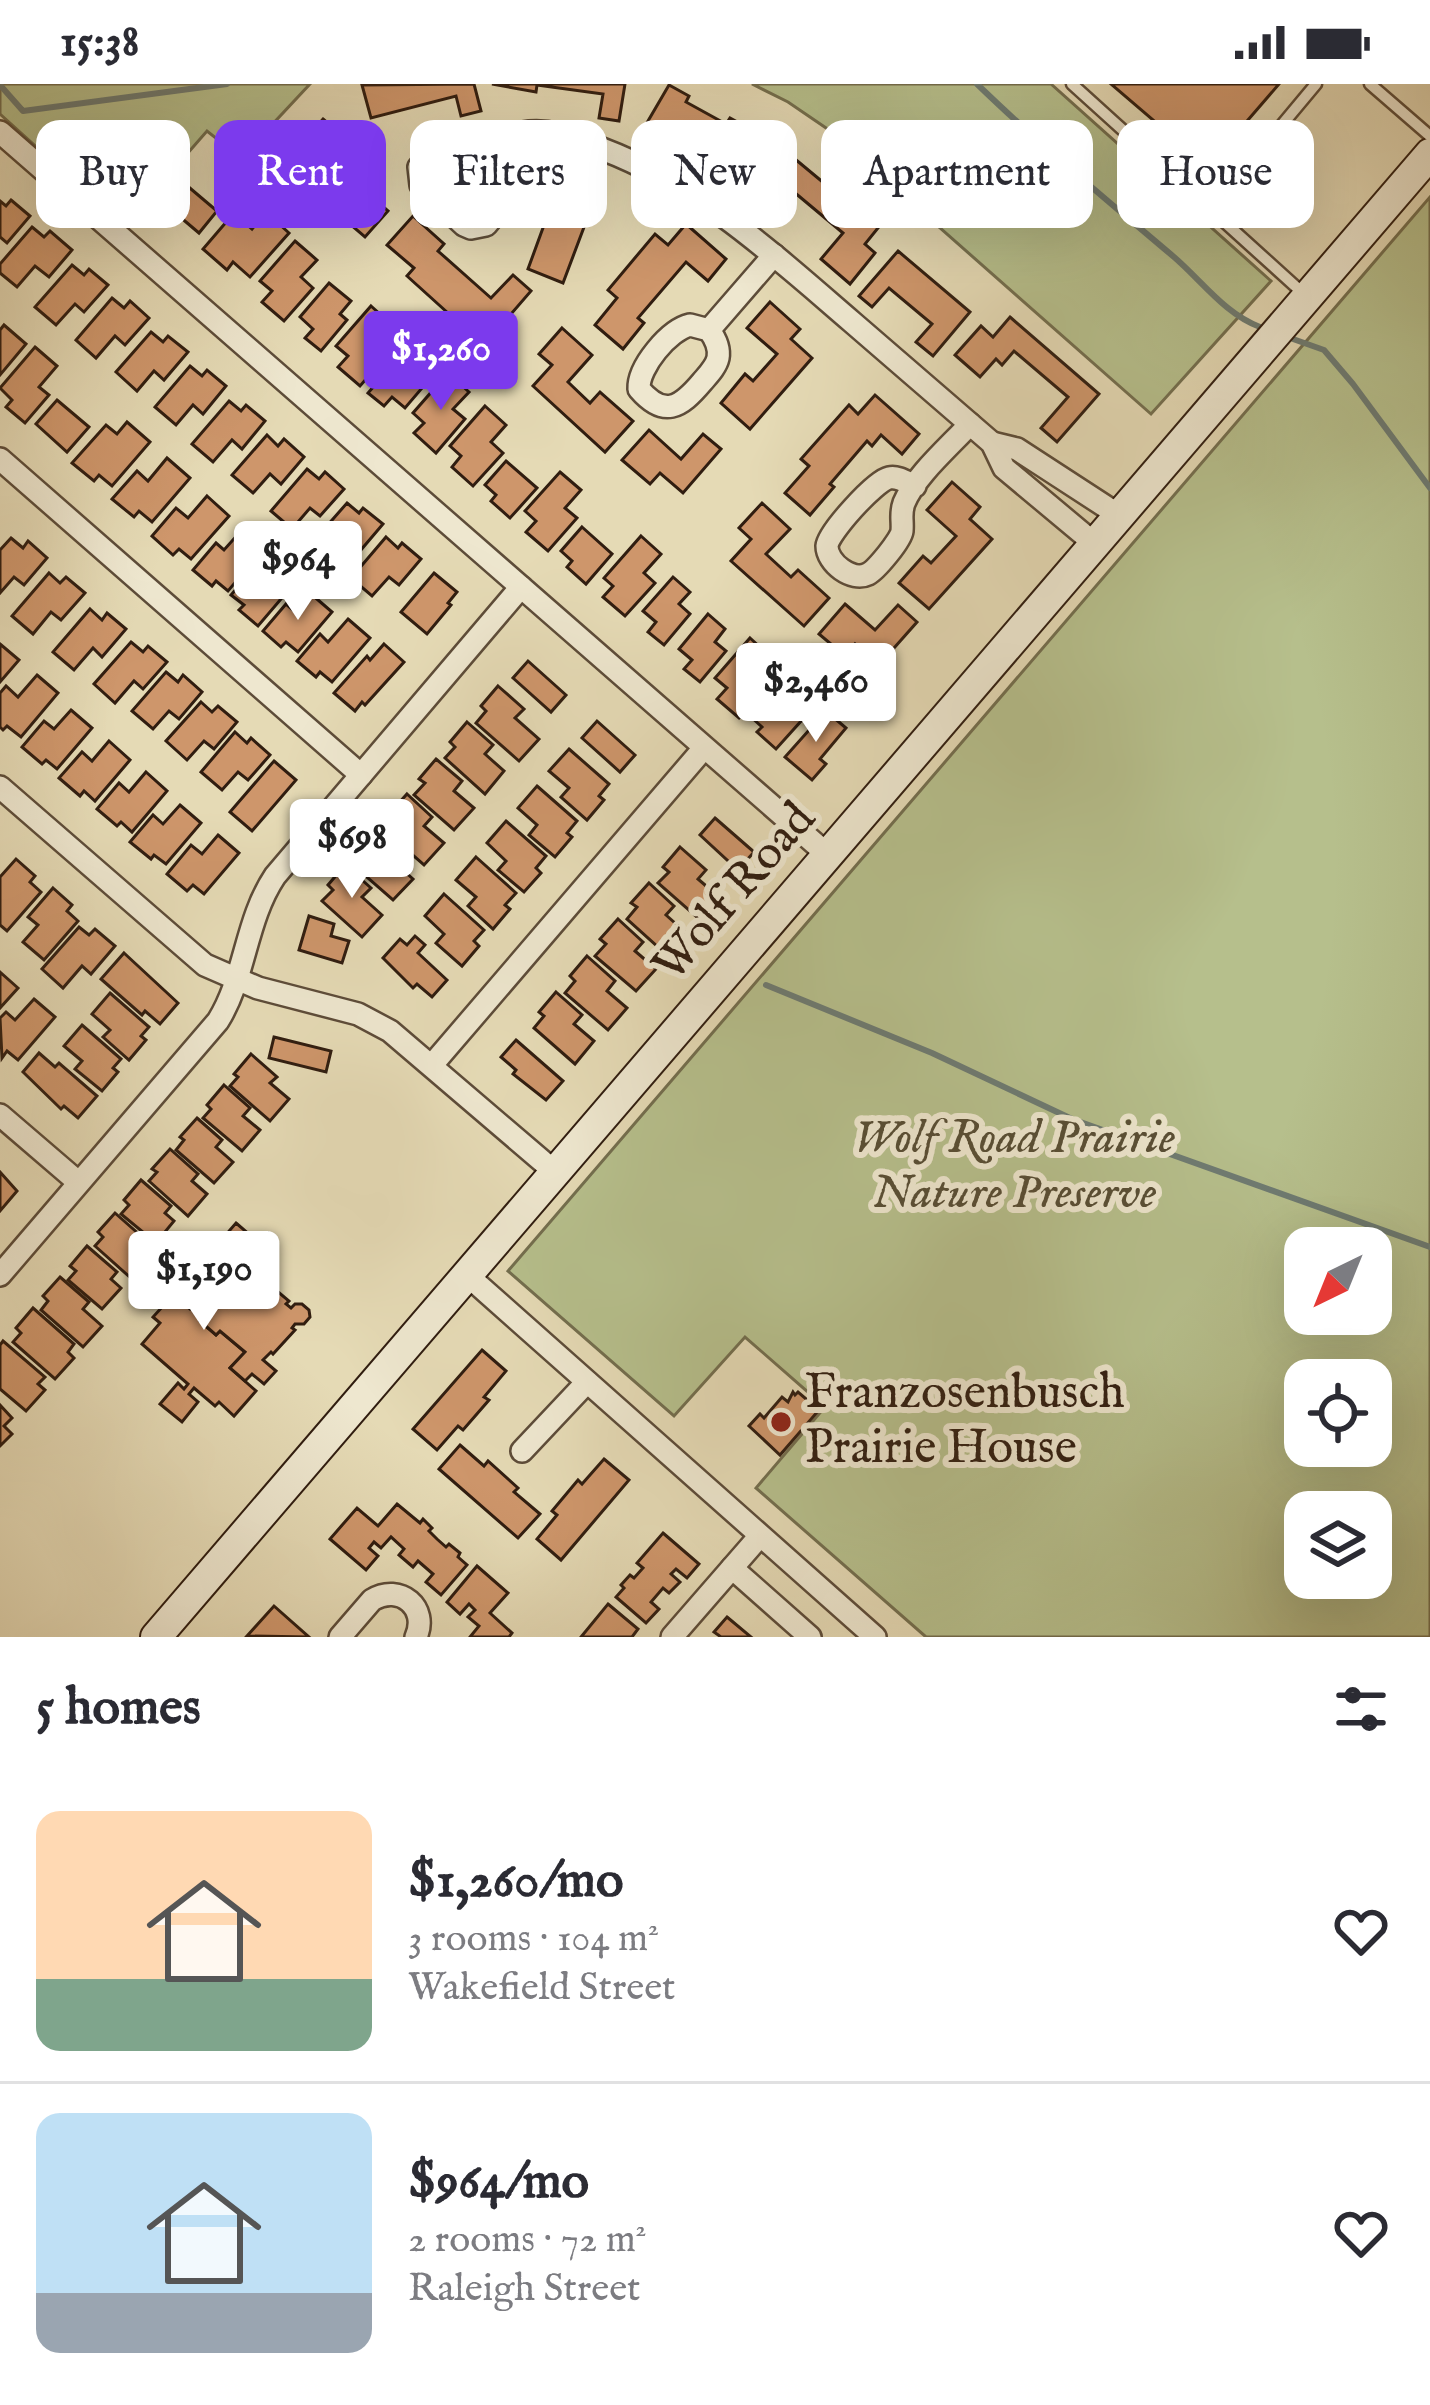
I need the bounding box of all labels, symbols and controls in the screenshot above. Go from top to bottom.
text: 15:38 [60,14,139,71]
chip: Buy [36,120,190,228]
chip: Rent [214,120,386,228]
chip: Filters [410,120,607,228]
chip: New [631,120,797,228]
chip: Apartment [821,120,1093,228]
chip: House [1117,120,1314,228]
pin: $1,260 [343,311,539,413]
text: $1,260 [391,325,491,374]
pin: $964 [227,521,369,623]
text: $964 [261,535,335,584]
pin: $2,460 [718,643,914,745]
text: $2,460 [763,657,869,706]
street label: Wolf Road [641,791,830,995]
pin: $698 [281,799,423,901]
text: $698 [317,813,387,862]
park label: Wolf Road Prairie Nature Preserve [853,1109,1175,1224]
north arrow [1284,1227,1392,1335]
map controls [1284,1227,1392,1599]
pin: $1,190 [106,1231,302,1333]
text: $1,190 [155,1245,253,1294]
button: locate [1284,1359,1392,1467]
place label: Franzosenbusch Prairie House [805,1364,1125,1479]
marker: Franzosenbusch Prairie House [768,1409,794,1435]
button: layers [1284,1491,1392,1599]
icon: filters [1328,1676,1394,1742]
text: 5 homes [36,1677,201,1742]
text: $1,260/mo [408,1850,623,1915]
icon: home [132,1859,276,2003]
icon: heart [1328,1898,1394,1964]
text: 3 rooms · 104 m² [408,1915,659,1964]
text: Wakefield Street [408,1964,675,2013]
text: $964/mo [408,2151,589,2216]
icon: home [132,2161,276,2305]
icon: heart [1328,2200,1394,2266]
text: 2 rooms · 72 m² [408,2216,647,2265]
text: Raleigh Street [408,2265,640,2314]

